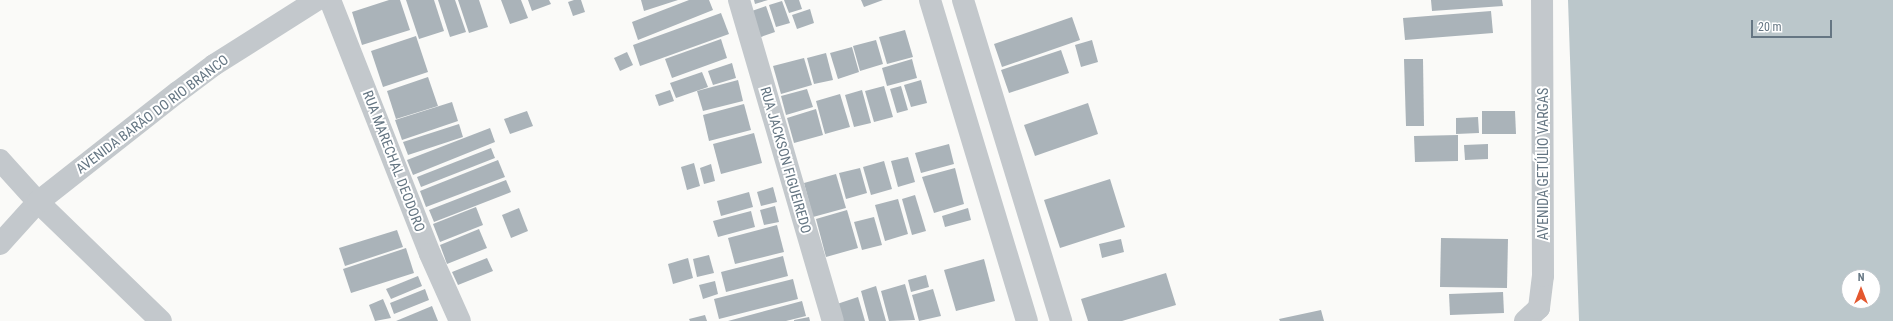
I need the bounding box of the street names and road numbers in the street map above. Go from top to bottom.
street label: AVENIDA BARÃO DO RIO BRANCO [72,51,232,177]
street label: RUA JACKSON FIGUEIREDO [757,85,815,235]
street label: RUA MARECHAL DEODORO [359,88,429,234]
street label: AVENIDA GETÚLIO VARGAS [1535,88,1551,240]

